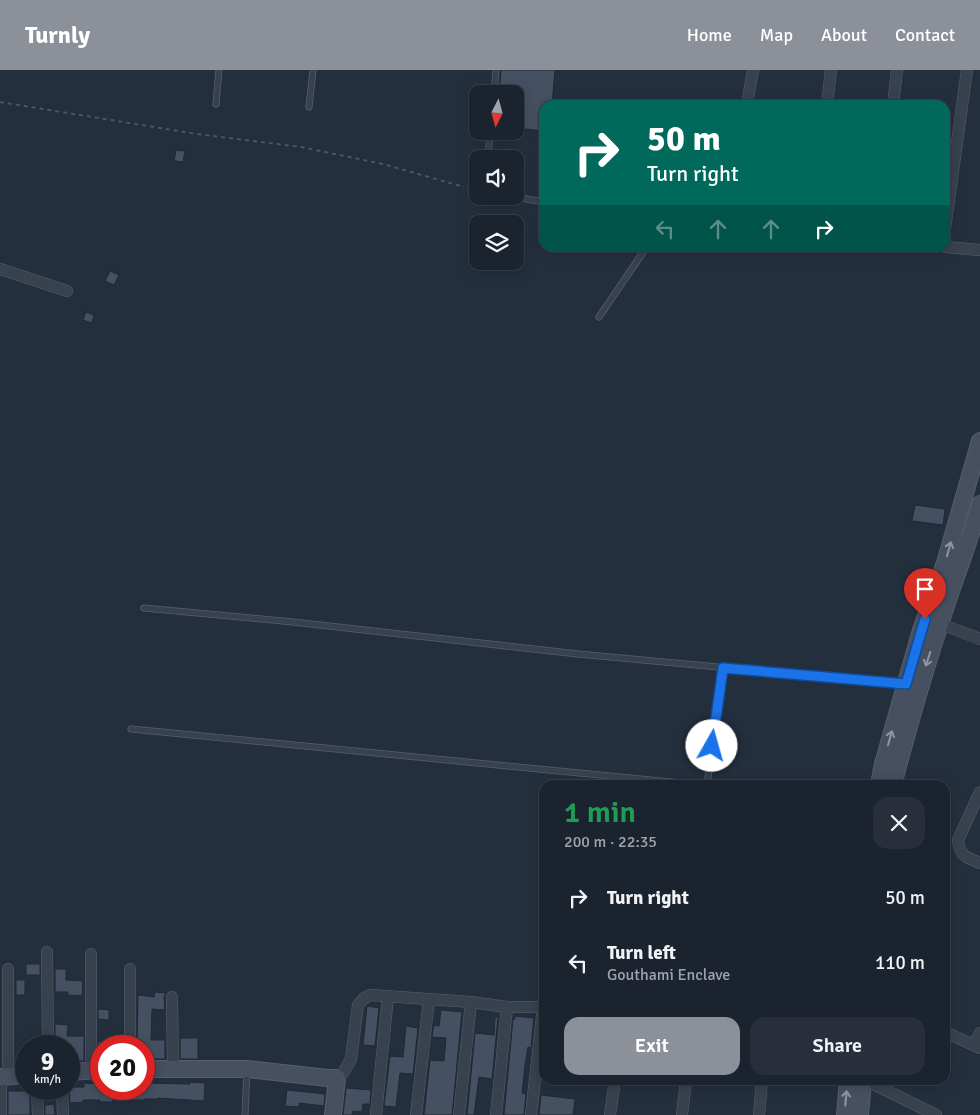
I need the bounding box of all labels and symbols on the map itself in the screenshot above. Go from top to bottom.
north arrow [469,85,524,140]
one-way arrow [945,542,954,558]
pin [904,568,946,619]
one-way arrow [923,651,933,667]
position arrow [685,719,737,771]
one-way arrow [886,730,896,746]
speed limit sign: 20 [90,1035,155,1100]
one-way arrow [842,1090,851,1106]

